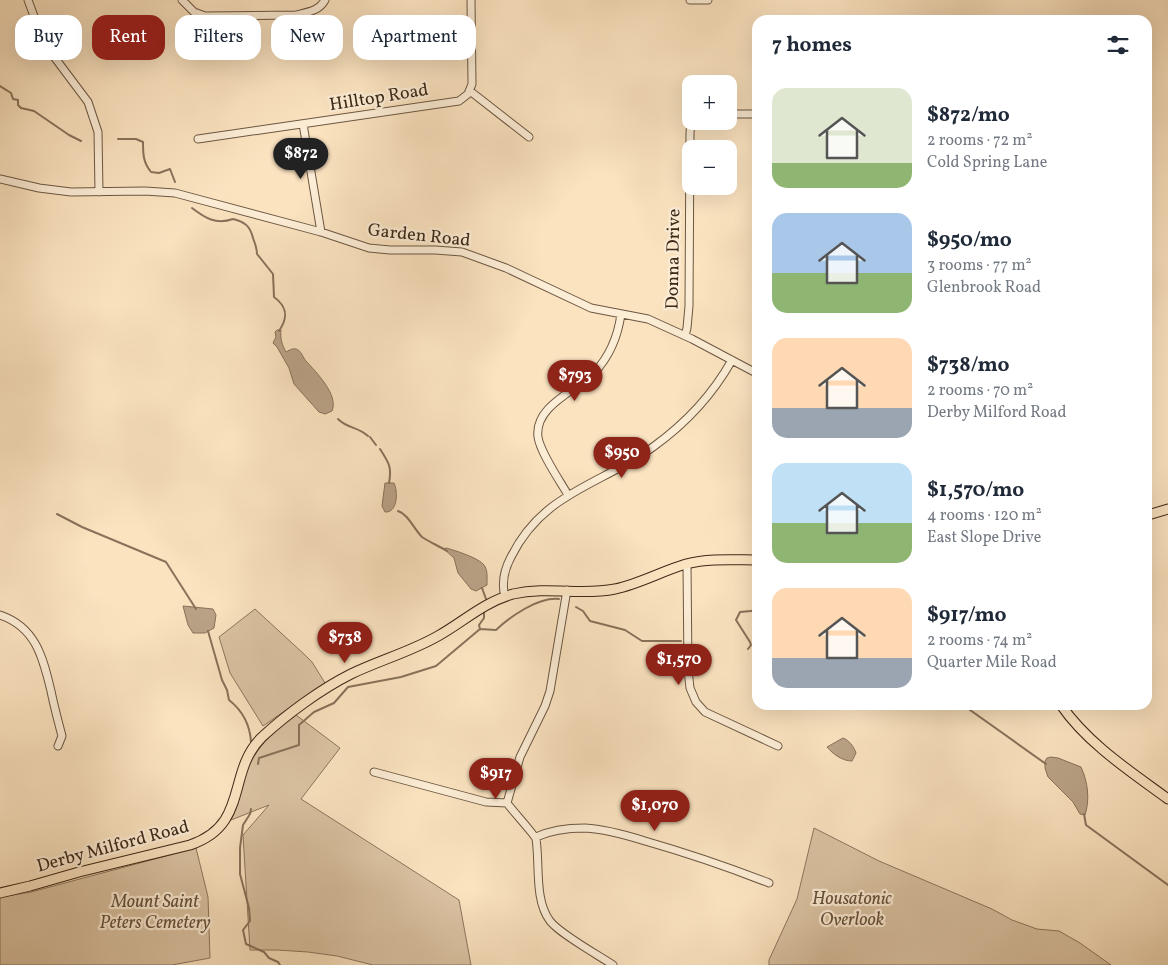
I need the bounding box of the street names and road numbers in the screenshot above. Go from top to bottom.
street label: Hilltop Road [328,78,430,118]
street label: Donna Drive [661,208,687,310]
street label: Garden Road [366,218,472,254]
street label: Derby Milford Road [34,815,192,879]

